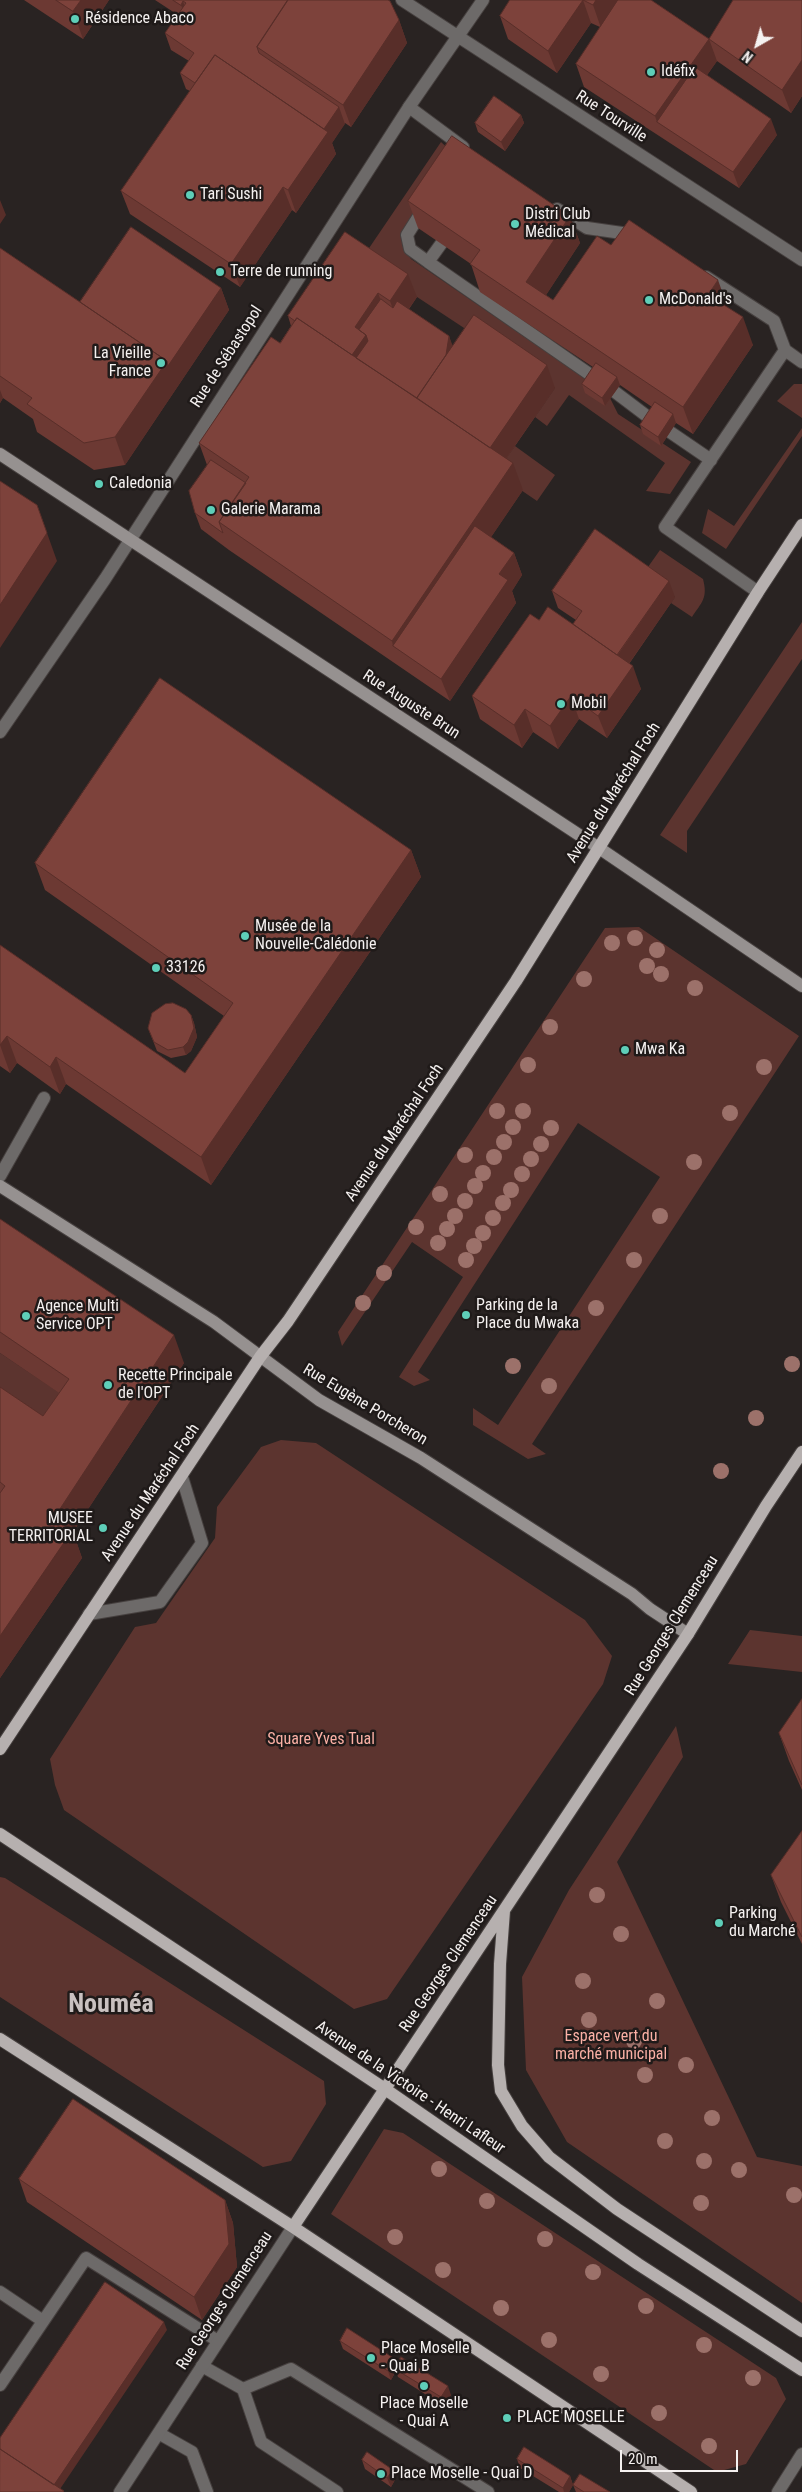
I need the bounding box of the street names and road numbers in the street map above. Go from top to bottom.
street label: Rue Tourville [572,87,650,147]
street label: Rue de Sébastopol [187,303,267,411]
street label: Rue Auguste Brun [359,666,463,744]
street label: Avenue du Maréchal Foch [563,719,665,867]
street label: Avenue du Maréchal Foch [342,1061,448,1205]
street label: Rue Eugène Porcheron [299,1360,431,1450]
street label: Avenue du Maréchal Foch [98,1421,204,1565]
street label: Rue Georges Clemenceau [621,1553,723,1699]
street label: Rue Georges Clemenceau [396,1892,502,2036]
street label: Avenue de la Victoire - Henri Lafleur [312,2017,508,2159]
street label: Rue Georges Clemenceau [173,2228,277,2374]

